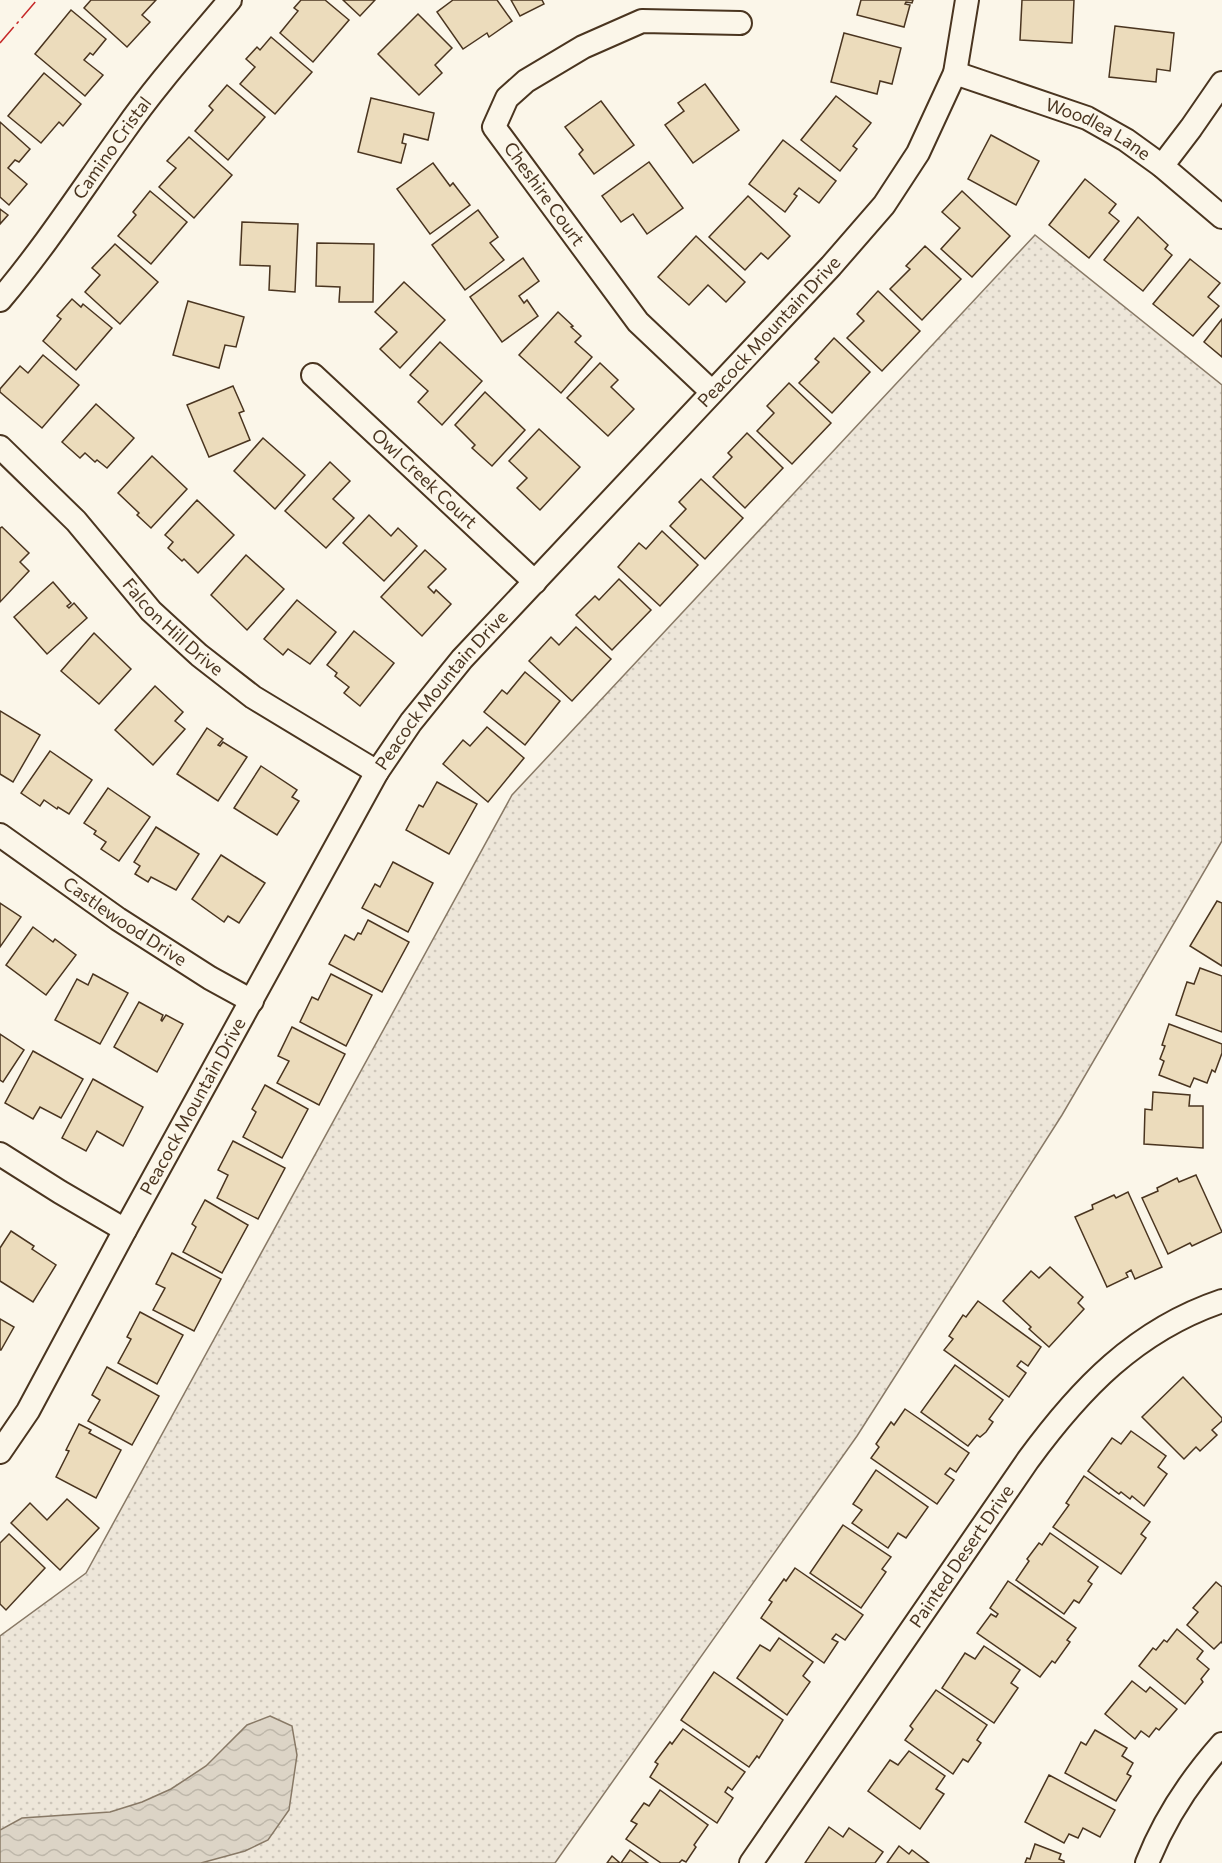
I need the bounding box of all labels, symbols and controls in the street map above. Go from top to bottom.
street label: Camino Cristal [68,92,155,203]
street label: Woodlea Lane [1043,93,1155,164]
street label: Cheshire Court [500,137,590,250]
street label: Peacock Mountain Drive [692,251,844,411]
street label: Owl Creek Court [367,423,482,532]
street label: Falcon Hill Drive [118,573,228,680]
street label: Peacock Mountain Drive [370,605,512,774]
street label: Castlewood Drive [59,872,191,970]
street label: Peacock Mountain Drive [135,1014,250,1198]
street label: Painted Desert Drive [904,1480,1018,1631]

